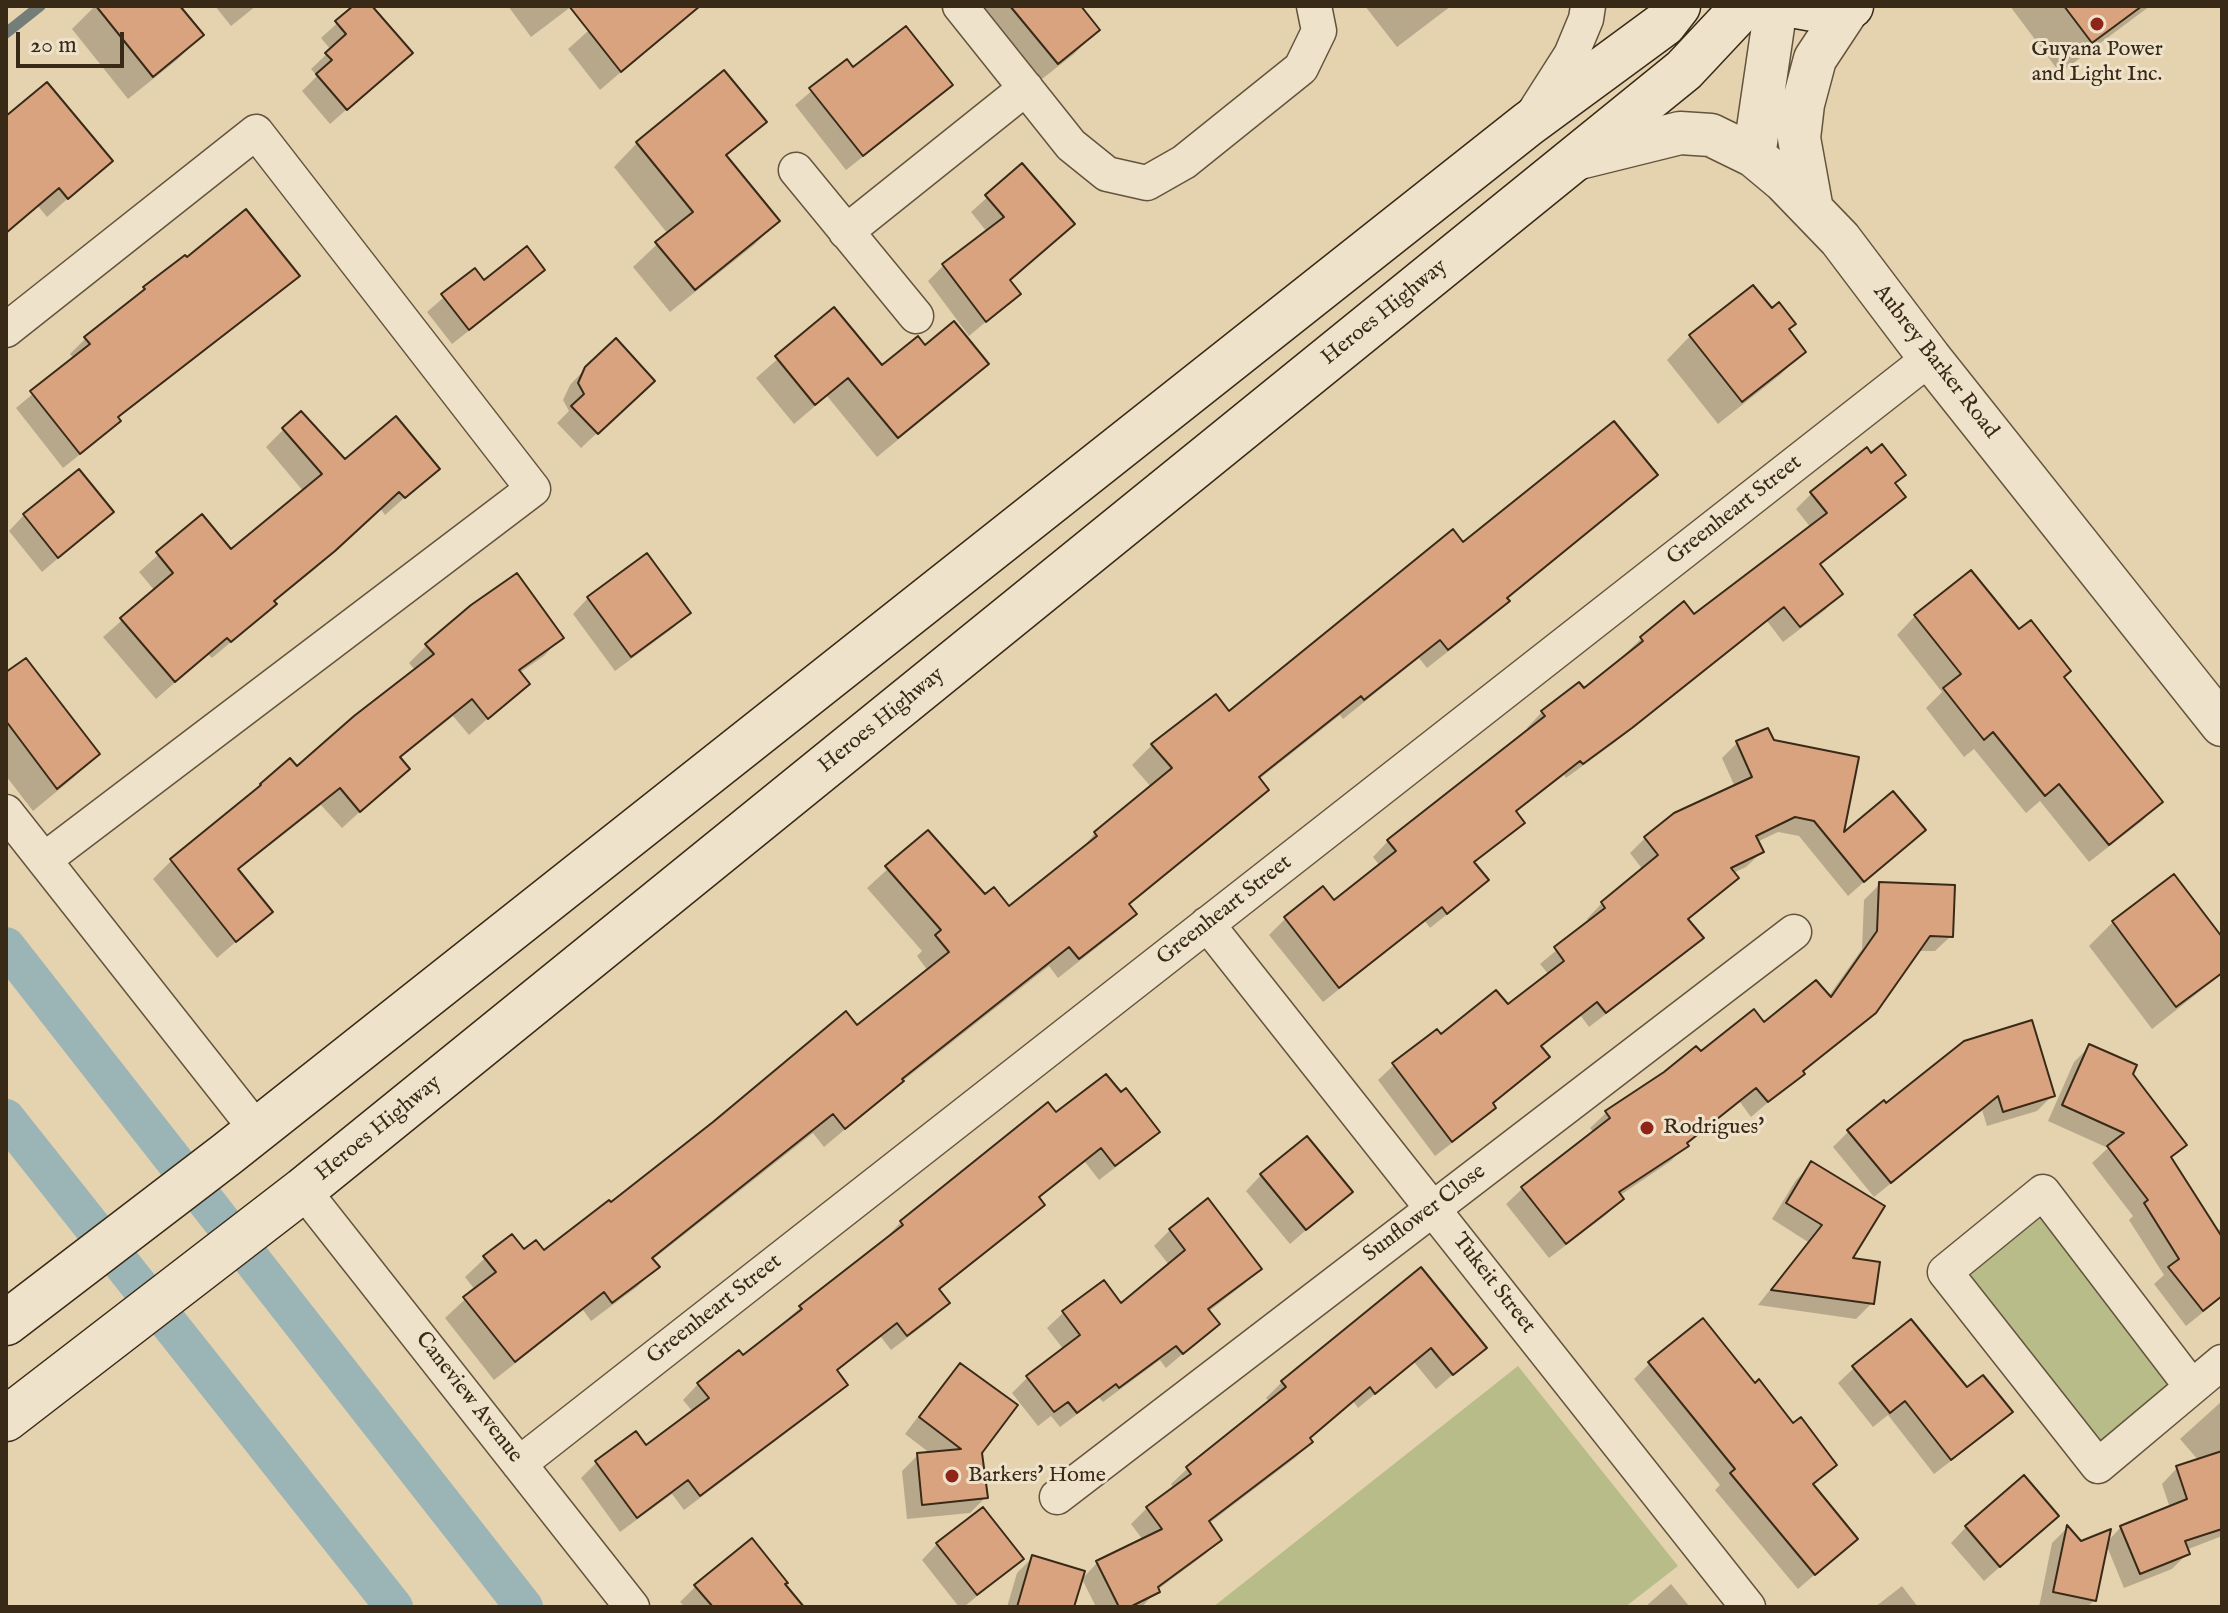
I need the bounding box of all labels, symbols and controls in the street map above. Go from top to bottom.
marker: Guyana Power and Light Inc. [2088,15,2106,33]
scale bar [20,16,128,66]
text: 20 m [30,30,77,61]
place label: Guyana Power and Light Inc. [2031,37,2163,88]
street label: Heroes Highway [1317,254,1453,372]
street label: Aubrey Barker Road [1867,280,2003,444]
street label: Greenheart Street [1662,450,1808,572]
street label: Heroes Highway [814,662,950,780]
street label: Greenheart Street [1152,850,1298,972]
street label: Heroes Highway [311,1070,447,1188]
place label: Rodrigues' [1663,1115,1764,1141]
marker: Rodrigues' [1638,1119,1656,1137]
street label: Sunflower Close [1359,1159,1491,1269]
street label: Tukeit Street [1446,1229,1540,1339]
street label: Greenheart Street [642,1249,788,1371]
street label: Caneview Avenue [409,1327,527,1469]
place label: Barkers' Home [968,1463,1106,1489]
marker: Barkers' Home [943,1467,961,1485]

